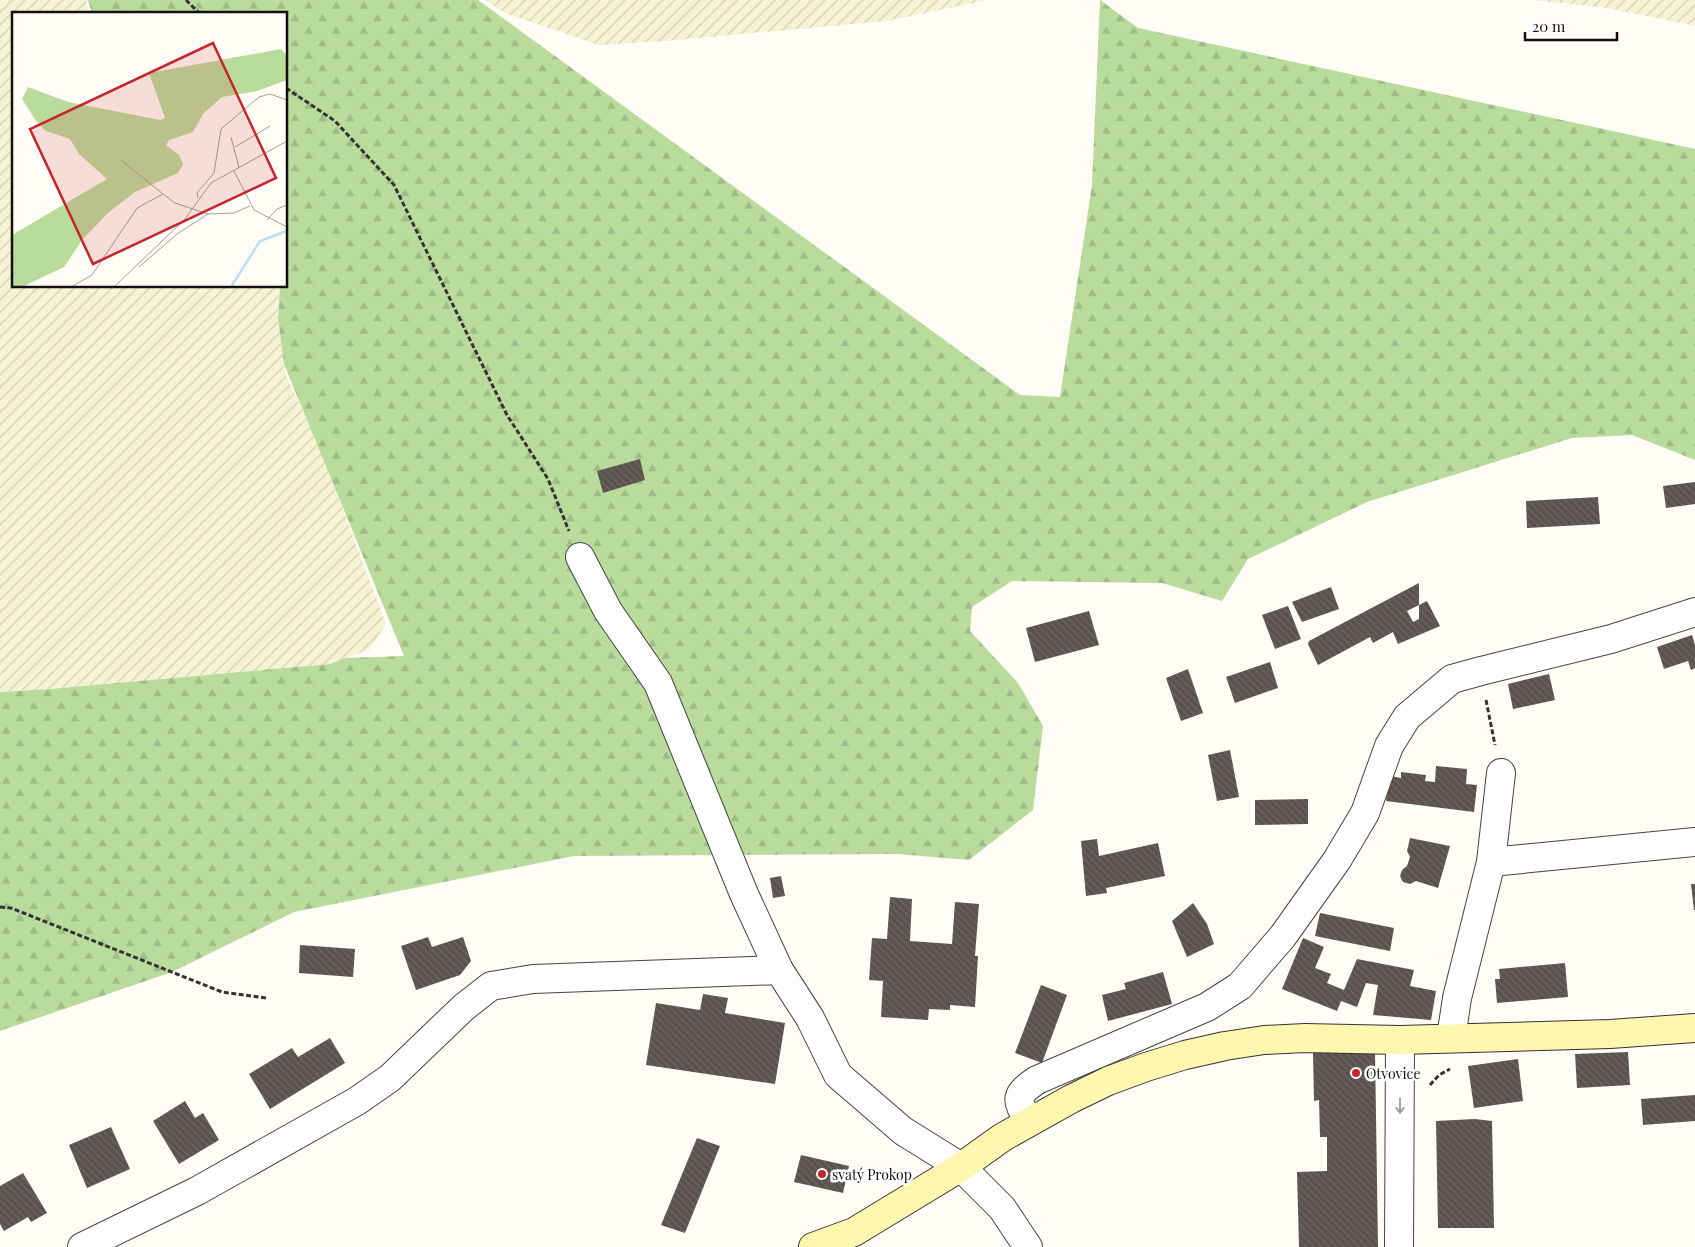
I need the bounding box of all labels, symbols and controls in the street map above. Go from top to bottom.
scale bar [1525,10,1618,42]
inset map [12,12,288,288]
text: 20 m [1532,16,1566,36]
place label: Otvovice [1366,1064,1420,1083]
marker: Otvovice [1350,1067,1362,1079]
one-way arrow [1395,1098,1405,1114]
place label: svatý Prokop [832,1165,912,1184]
marker: svatý Prokop [816,1168,828,1180]

